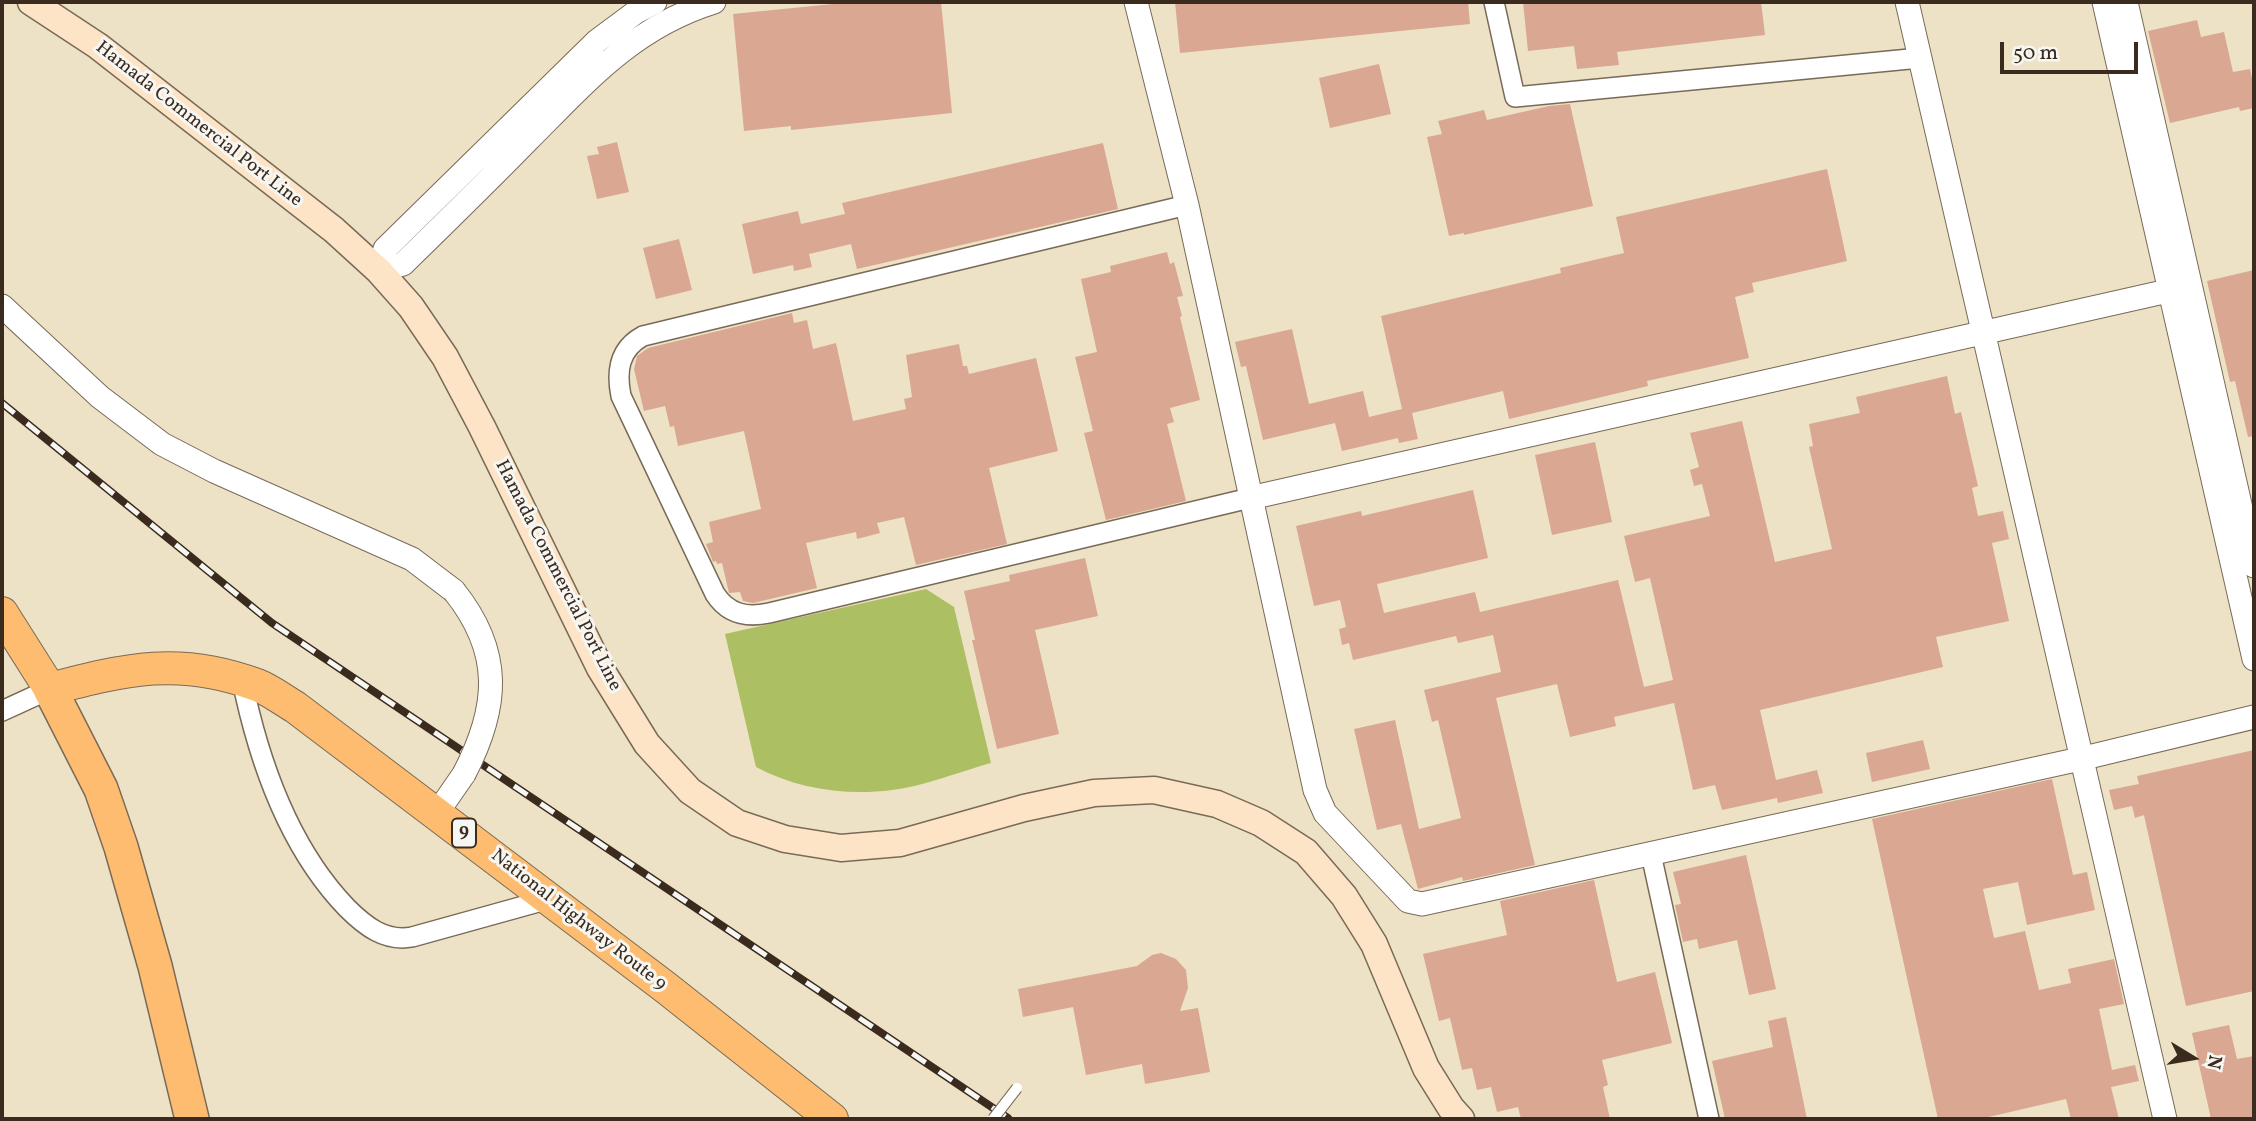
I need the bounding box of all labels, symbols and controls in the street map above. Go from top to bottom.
scale bar [2004,28,2142,72]
street label: Hamada Commercial Port Line [90,37,306,213]
text: 50 m [2013,39,2058,68]
street label: Hamada Commercial Port Line [489,457,625,695]
road number: 9 [452,818,476,848]
street label: National Highway Route 9 [486,845,670,997]
north arrow [2158,1023,2228,1093]
text: N [2200,1053,2228,1071]

